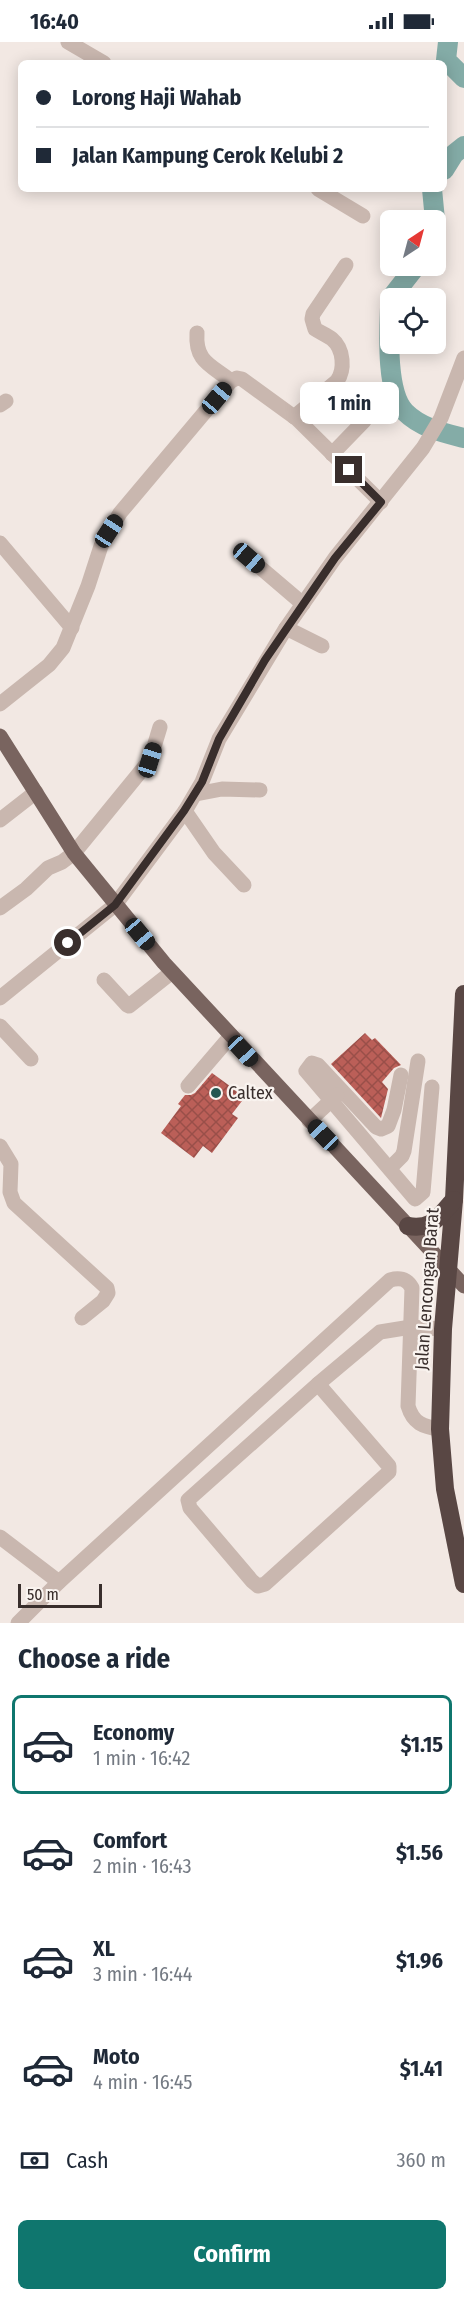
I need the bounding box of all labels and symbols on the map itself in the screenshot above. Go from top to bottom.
north arrow [380,210,446,276]
car [199,378,235,418]
callout: 1 min [300,383,398,425]
route end [335,456,362,483]
car [92,511,126,551]
car [230,539,268,577]
car [136,740,164,780]
car [122,914,158,954]
route start [54,929,81,956]
car [224,1032,262,1070]
place label: Caltex [228,1082,273,1104]
marker: Caltex [209,1086,223,1100]
car [304,1116,342,1154]
street label: Jalan Lencongan Barat [410,1207,444,1371]
scale bar [18,1581,102,1608]

